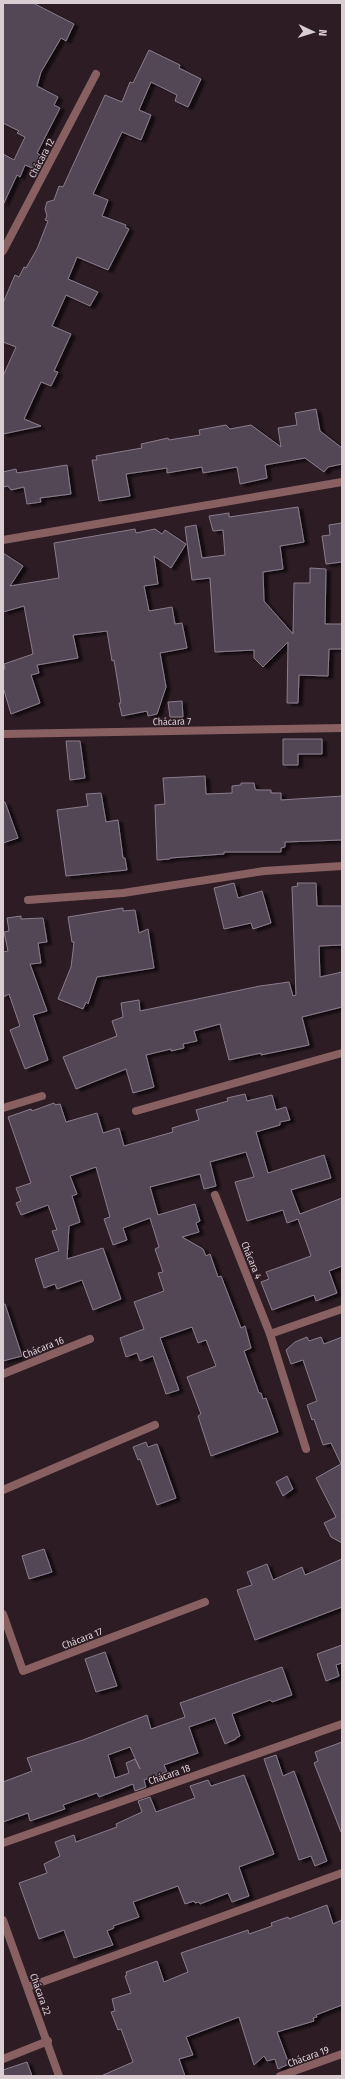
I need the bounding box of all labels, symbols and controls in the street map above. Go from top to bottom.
north arrow [293,12,333,52]
text: N [316,29,329,36]
street label: Chácara 12 [26,136,58,180]
street label: Chácara 7 [153,716,191,728]
street label: Chácara 4 [238,1240,264,1281]
street label: Chácara 16 [21,1334,66,1362]
street label: Chácara 17 [60,1626,104,1652]
street label: Chácara 18 [147,1762,192,1788]
street label: Chácara 22 [27,1972,53,2017]
street label: Chácara 19 [286,2044,331,2070]

